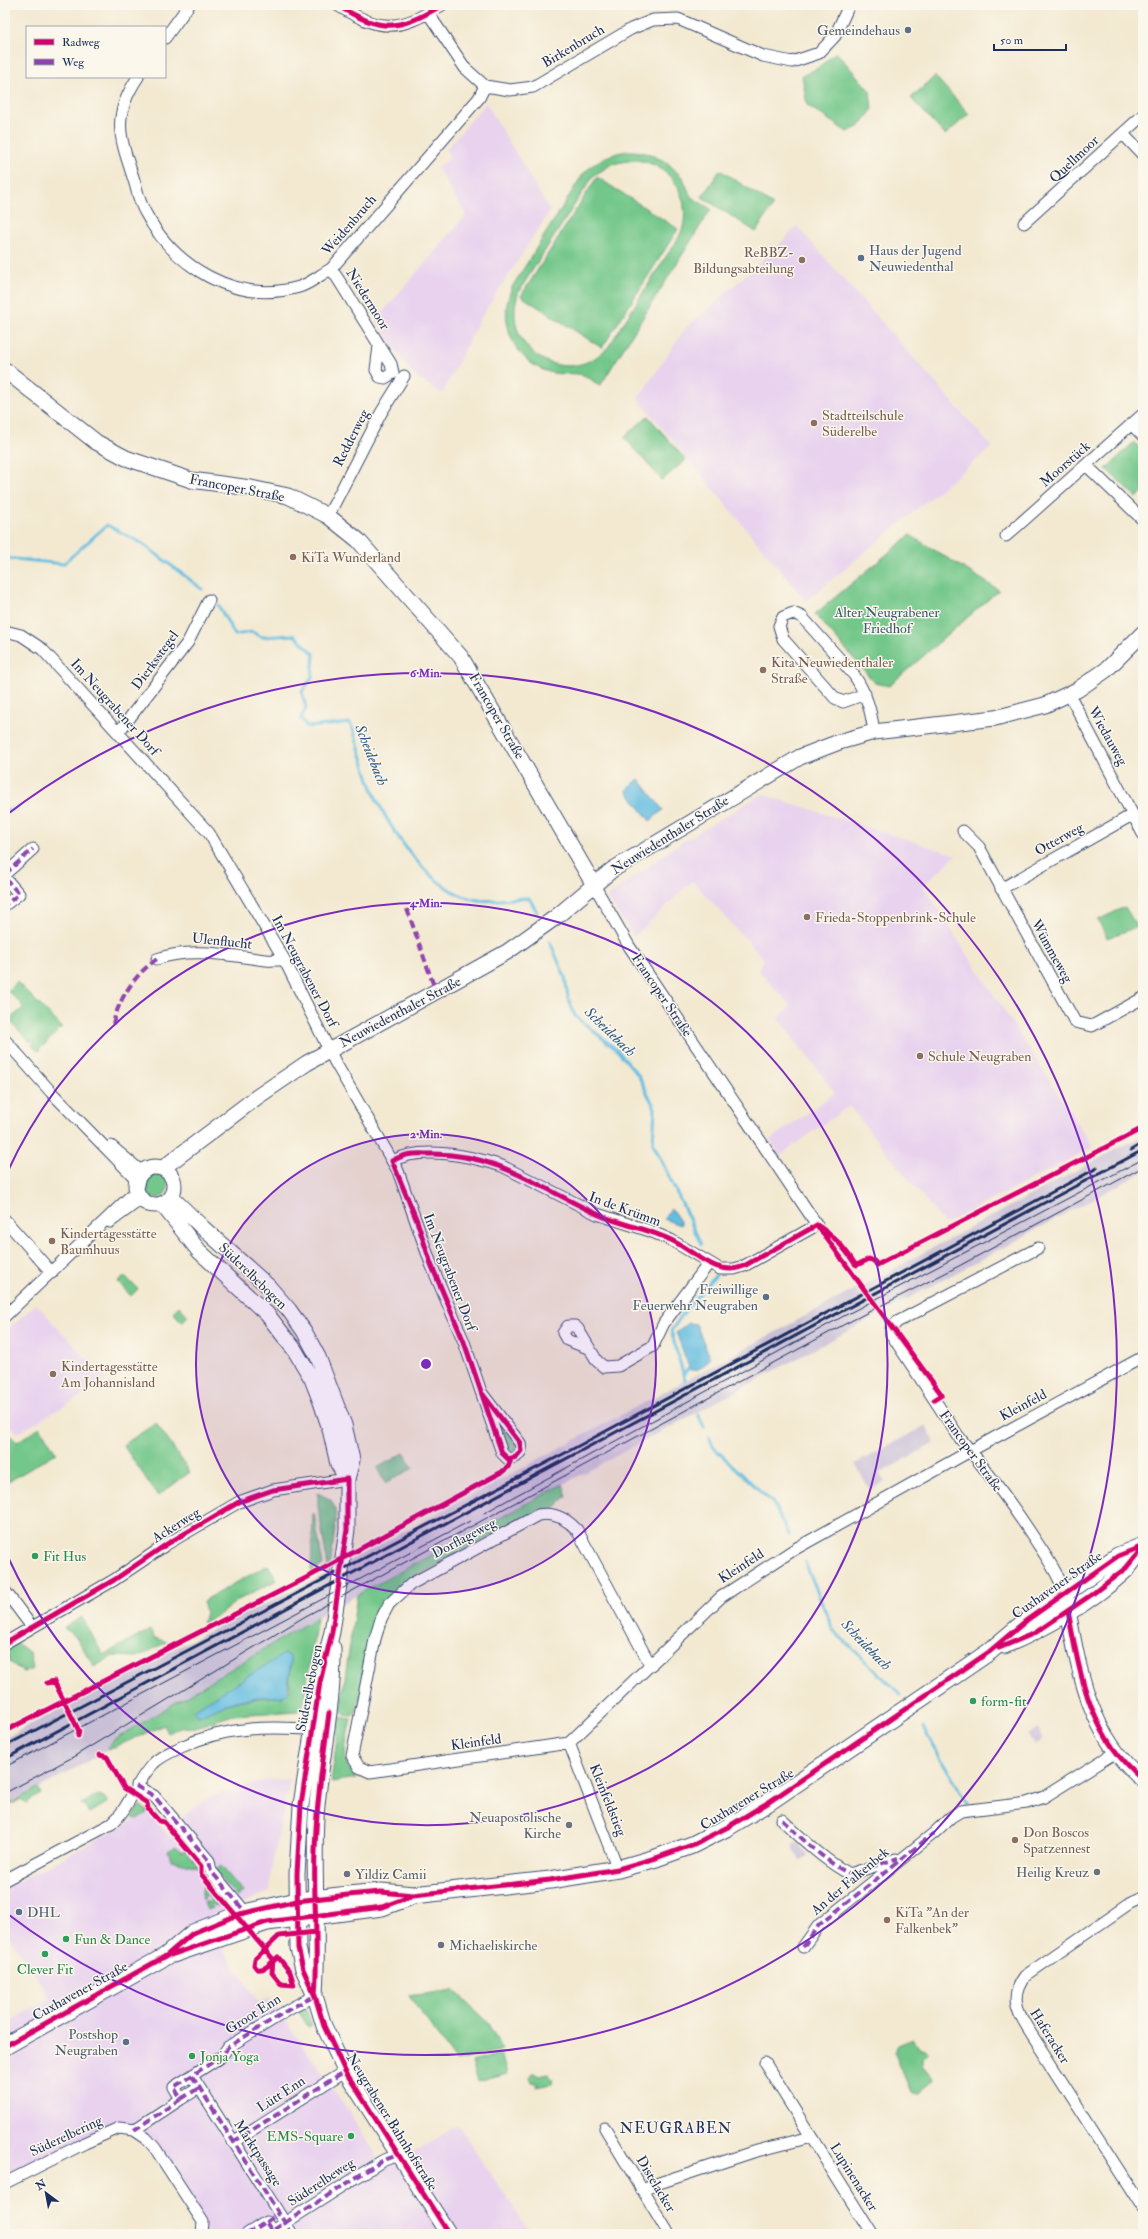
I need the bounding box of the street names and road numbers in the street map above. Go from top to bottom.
street label: Birkenbruch [539,20,608,71]
street label: Quellmoor [1046,131,1103,186]
street label: Weidenbruch [317,191,380,260]
street label: Niedermoor [342,265,394,334]
street label: Redderweg [329,406,373,469]
street label: Moorstück [1036,437,1094,490]
street label: Francoper Straße [188,470,286,507]
street label: Dierksstegel [128,627,182,693]
street label: Im Neugrabener Dorf [67,655,165,761]
street label: Francoper Straße [465,670,529,763]
street label: Wiedauweg [1084,703,1132,769]
street label: Neuwiedenthaler Straße [608,792,732,878]
street label: Otterweg [1032,818,1087,859]
street label: Im Neugrabener Dorf [268,912,343,1032]
street label: Wümmeweg [1027,916,1077,987]
street label: Ulenflucht [191,929,253,953]
street label: Francoper Straße [627,950,696,1041]
street label: Neuwiedenthaler Straße [336,973,464,1051]
street label: In de Krümm [587,1188,663,1230]
street label: Im Neugrabener Dorf [420,1211,481,1335]
street label: Süderelbebogen [215,1239,291,1313]
street label: Kleinfeld [997,1386,1050,1424]
street label: Francoper Straße [935,1407,1006,1496]
street label: Ackerweg [148,1503,204,1547]
street label: Dorflageweg [429,1513,500,1562]
street label: Kleinfeld [715,1545,767,1587]
street label: Cuxhavener Straße [1009,1548,1105,1622]
street label: Süderelbebogen [292,1643,326,1733]
street label: Kleinfeld [450,1730,502,1754]
street label: Kleinfeldstieg [586,1761,631,1840]
street label: Cuxhavener Straße [697,1764,797,1834]
street label: An der Falkenbek [807,1843,893,1919]
street label: Cuxhavener Straße [29,1958,131,2024]
street label: Groot Enn [222,1990,284,2038]
street label: Haferacker [1026,2005,1074,2067]
street label: Neugrabener Bahnhofstraße [343,2050,441,2194]
street label: Lütt Enn [254,2072,308,2116]
street label: Süderelbering [27,2111,106,2160]
street label: Marktpassage [229,2116,286,2190]
street label: Lupinenacker [825,2140,882,2216]
street label: Distelacker [633,2153,680,2216]
street label: Süderelbeweg [284,2154,359,2210]

